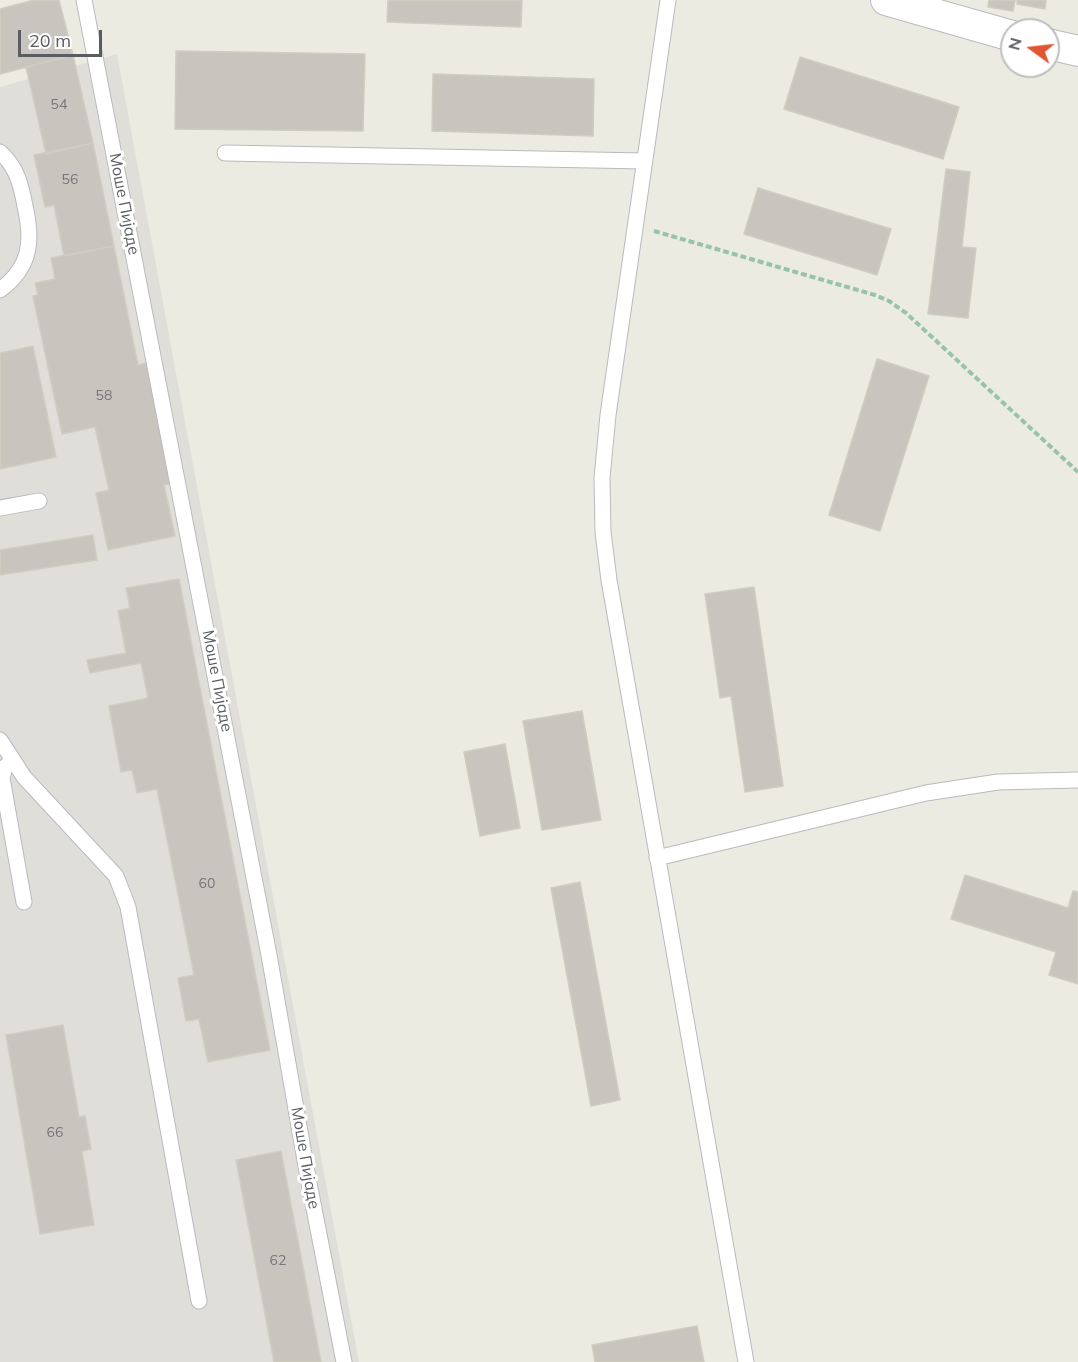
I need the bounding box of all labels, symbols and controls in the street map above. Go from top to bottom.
scale bar [21,18,105,56]
north arrow [1000,18,1060,78]
text: 20 m [29,29,71,52]
text: N [1003,35,1026,52]
house number: 54 [51,97,67,113]
street label: Моше Пијаде [105,152,143,256]
house number: 56 [62,172,78,188]
house number: 58 [96,388,112,404]
street label: Моше Пијаде [198,629,236,733]
house number: 60 [199,876,215,892]
street label: Моше Пијаде [287,1106,323,1210]
house number: 66 [47,1125,63,1141]
house number: 62 [270,1253,286,1269]

